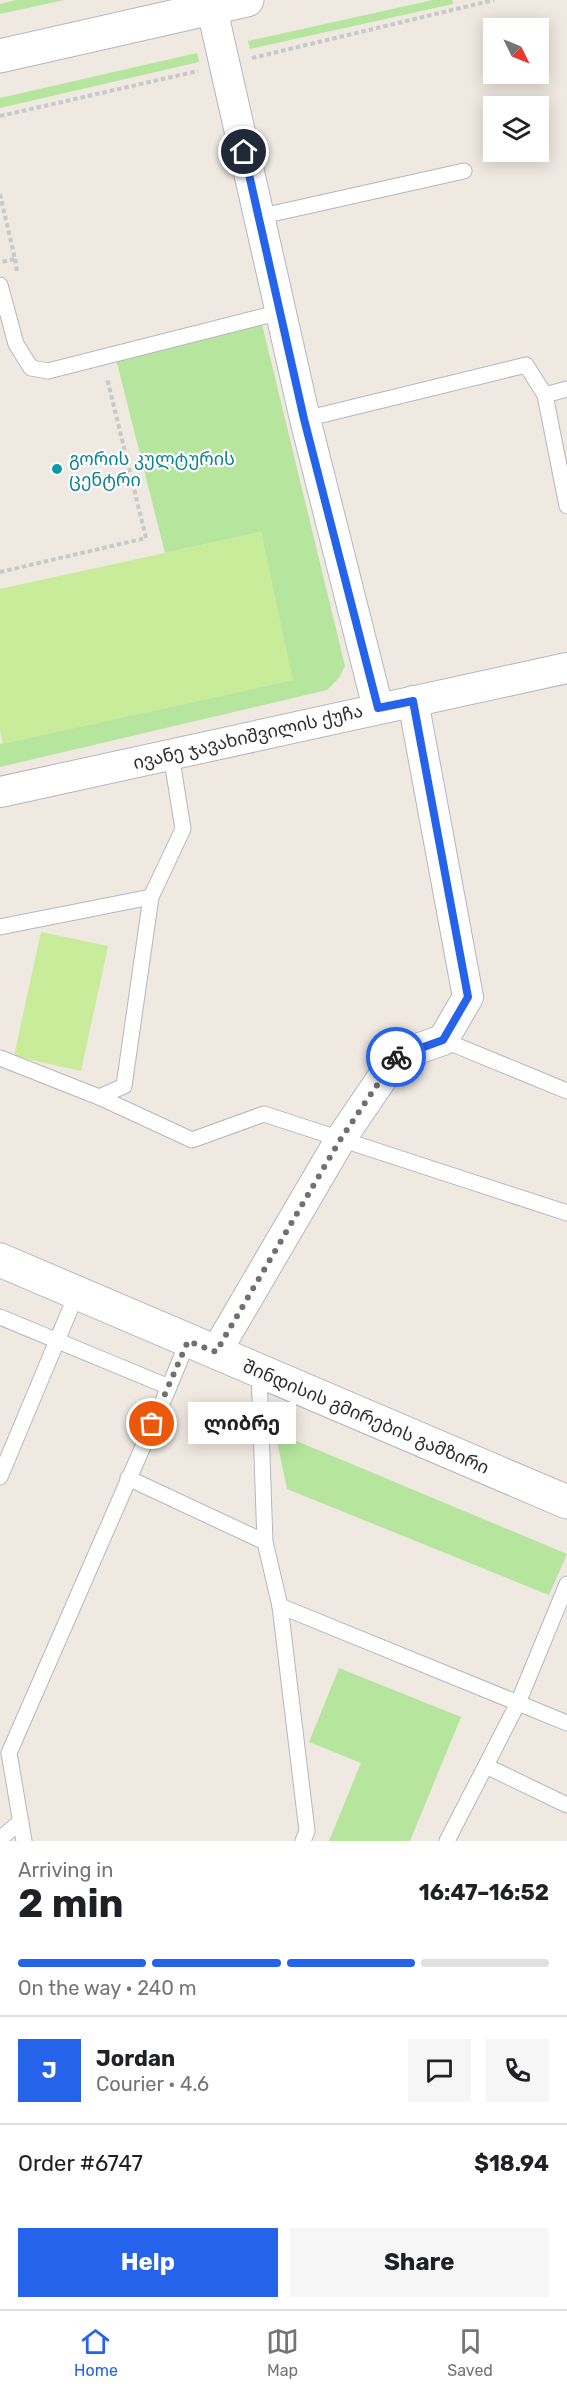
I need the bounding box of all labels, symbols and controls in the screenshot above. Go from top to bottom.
north arrow [483,18,549,84]
map controls [483,18,549,162]
button: layers [483,96,549,162]
pin [218,126,269,177]
icon: home [227,135,260,168]
place label: გორის კულტურის ცენტრი [69,448,235,491]
marker: გორის კულტურის ცენტრი [50,462,64,476]
street label: ივანე ჯავახიშვილის ქუჩა [131,700,365,774]
courier [366,1027,426,1087]
icon: bike [380,1041,413,1074]
street label: შინდისის გმირების გამზირი [240,1355,492,1479]
pin [126,1398,177,1449]
callout: ლიბრე [188,1403,296,1445]
icon: bag [135,1407,168,1440]
text: ლიბრე [204,1411,280,1435]
text: Arriving in [18,1858,113,1882]
text: 16:47–16:52 [419,1879,549,1906]
text: 2 min [18,1881,124,1927]
text: On the way · 240 m [18,1976,197,2000]
button: chat [408,2039,471,2102]
button: phone [486,2039,549,2102]
text: Jordan [96,2045,175,2072]
text: J [42,2057,57,2084]
text: Courier · 4.6 [96,2072,209,2096]
text: Order #6747 [18,2150,143,2177]
text: $18.94 [474,2150,549,2177]
button: Help [18,2228,278,2297]
button: Share [290,2228,549,2297]
tab: Home [74,2325,118,2380]
tab: Map [266,2325,299,2380]
tab: Saved [447,2325,493,2380]

